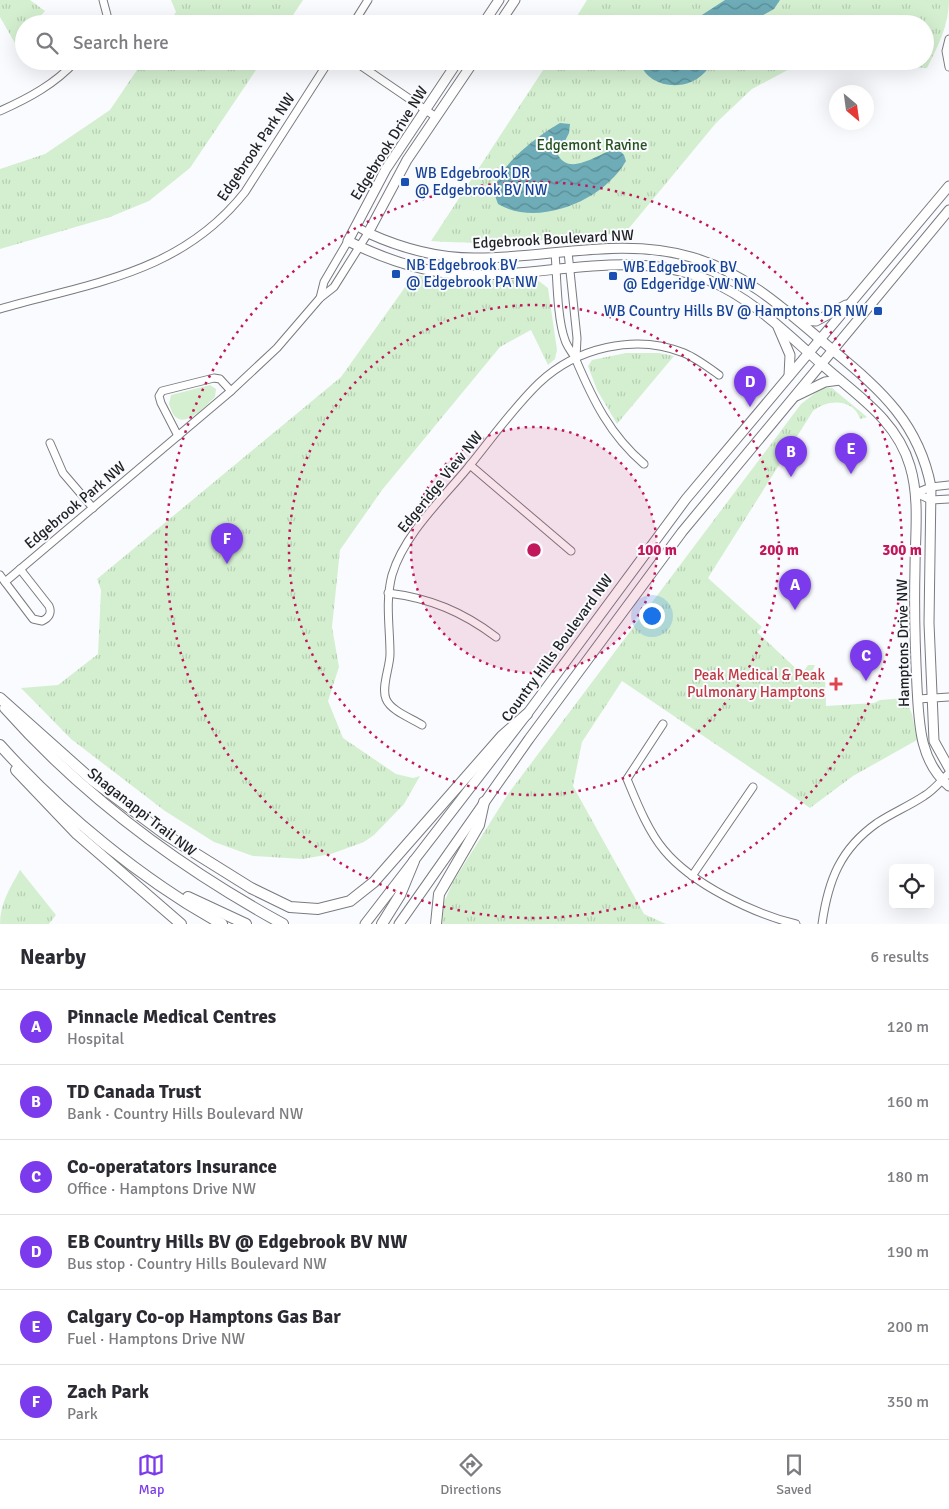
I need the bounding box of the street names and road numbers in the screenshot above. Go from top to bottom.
street label: Edgebrook Drive NW [347,82,431,203]
street label: Edgebrook Park NW [213,89,299,204]
street label: Edgebrook Boulevard NW [472,226,635,252]
street label: Edgeridge View NW [394,427,487,536]
street label: Edgebrook Park NW [21,457,129,553]
street label: Country Hills Boulevard NW [497,571,617,725]
street label: Hamptons Drive NW [893,578,913,707]
street label: Shaganappi Trail NW [84,764,200,860]

